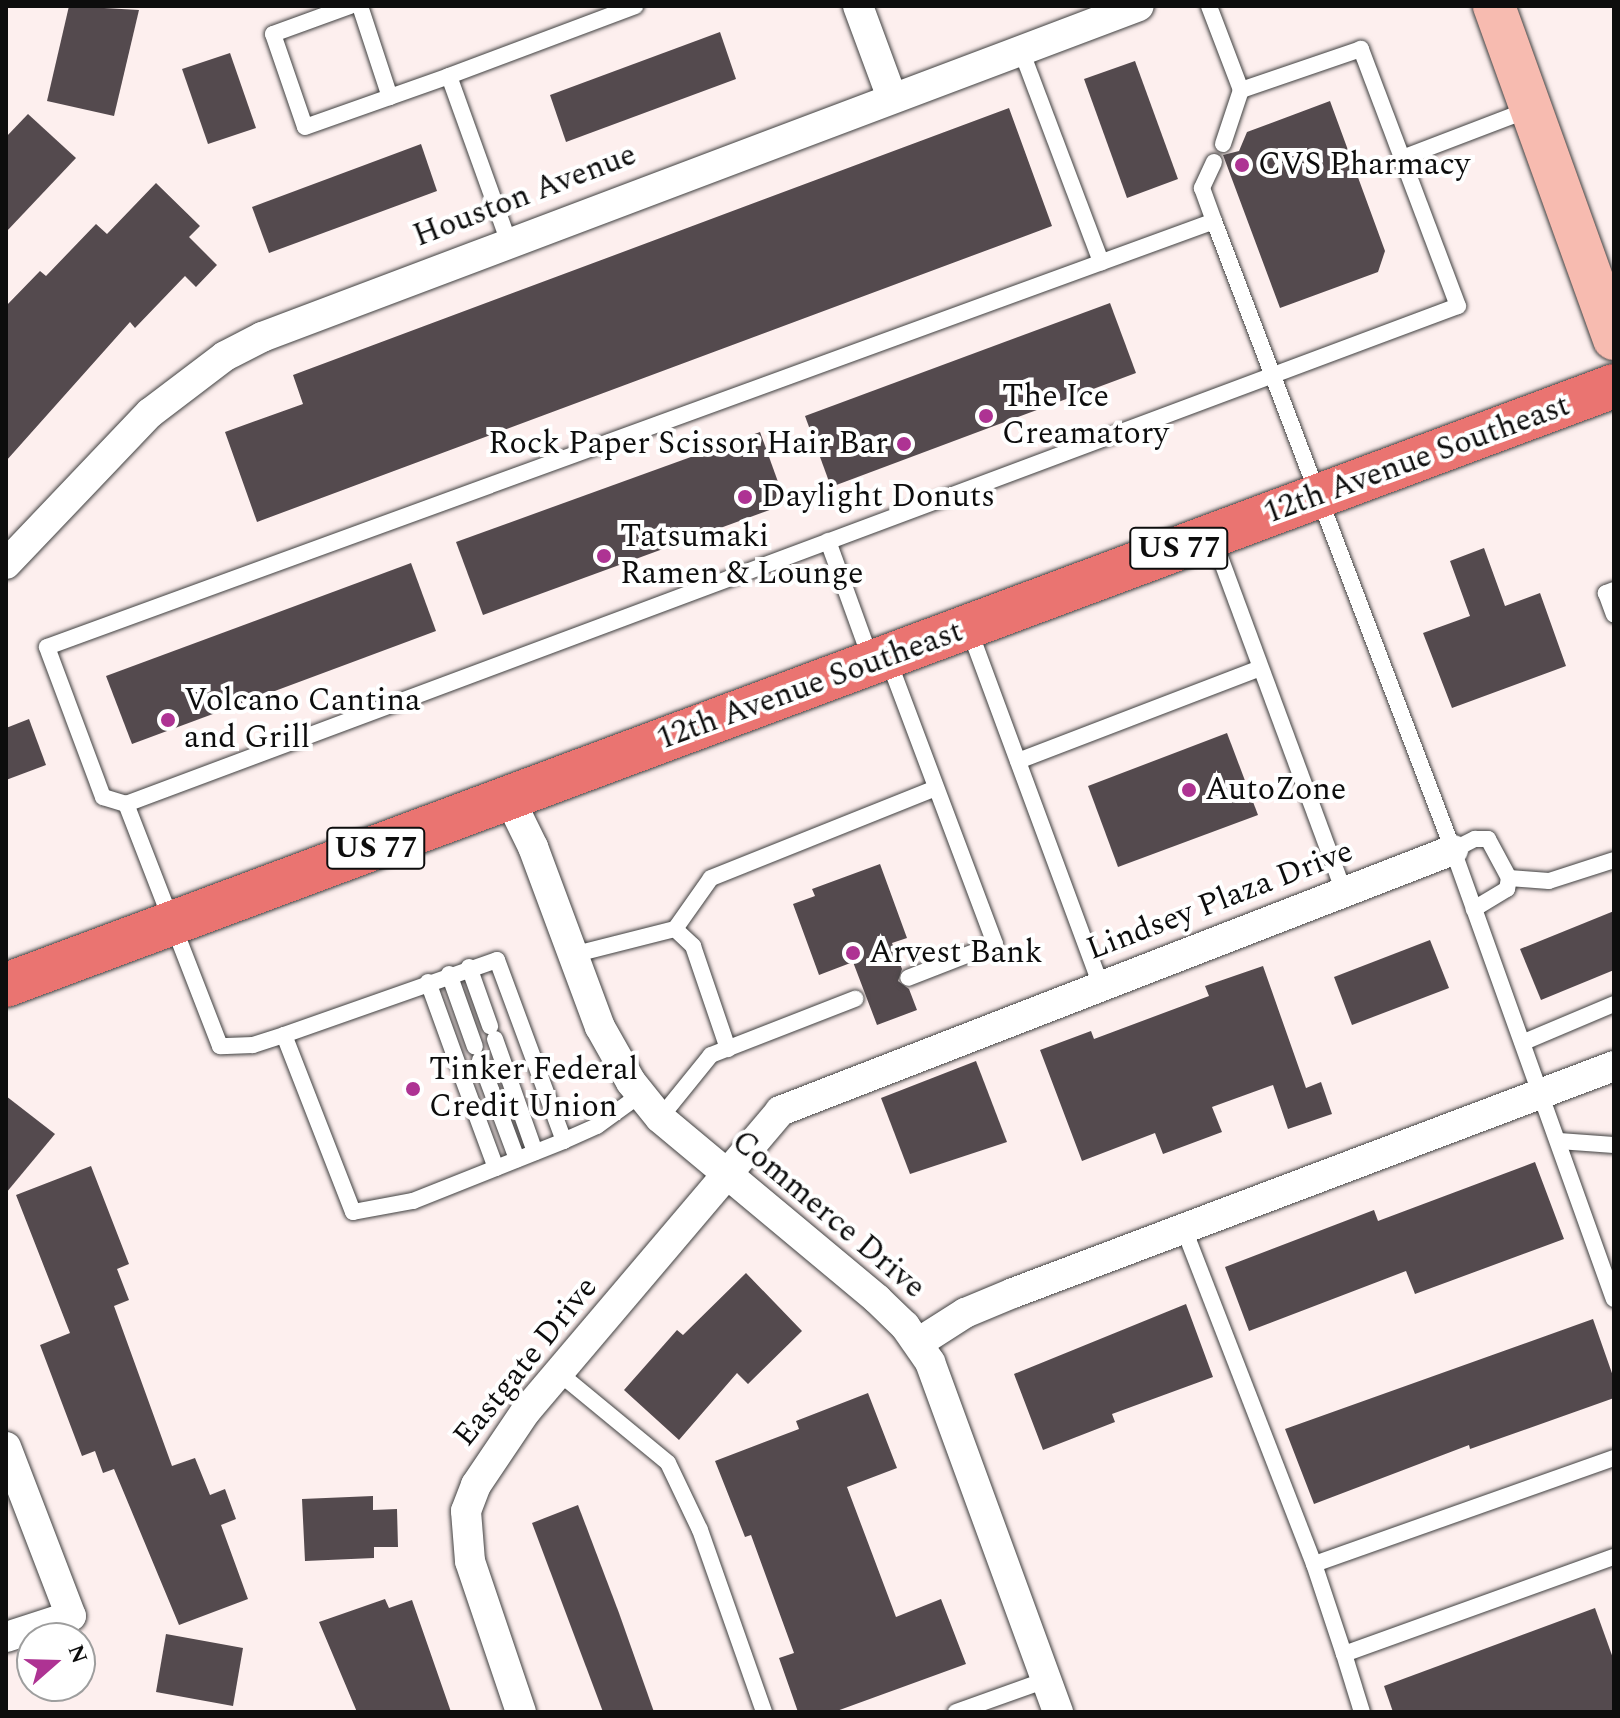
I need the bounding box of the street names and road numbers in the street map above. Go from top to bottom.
street label: Houston Avenue [408,136,642,256]
street label: 12th Avenue Southeast [1259,387,1575,533]
road number: US 77 [1129,522,1229,574]
street label: 12th Avenue Southeast [652,613,968,759]
road number: US 77 [326,822,426,874]
street label: Lindsey Plaza Drive [1081,833,1359,969]
street label: Commerce Drive [723,1123,933,1307]
street label: Eastgate Drive [446,1269,606,1455]

